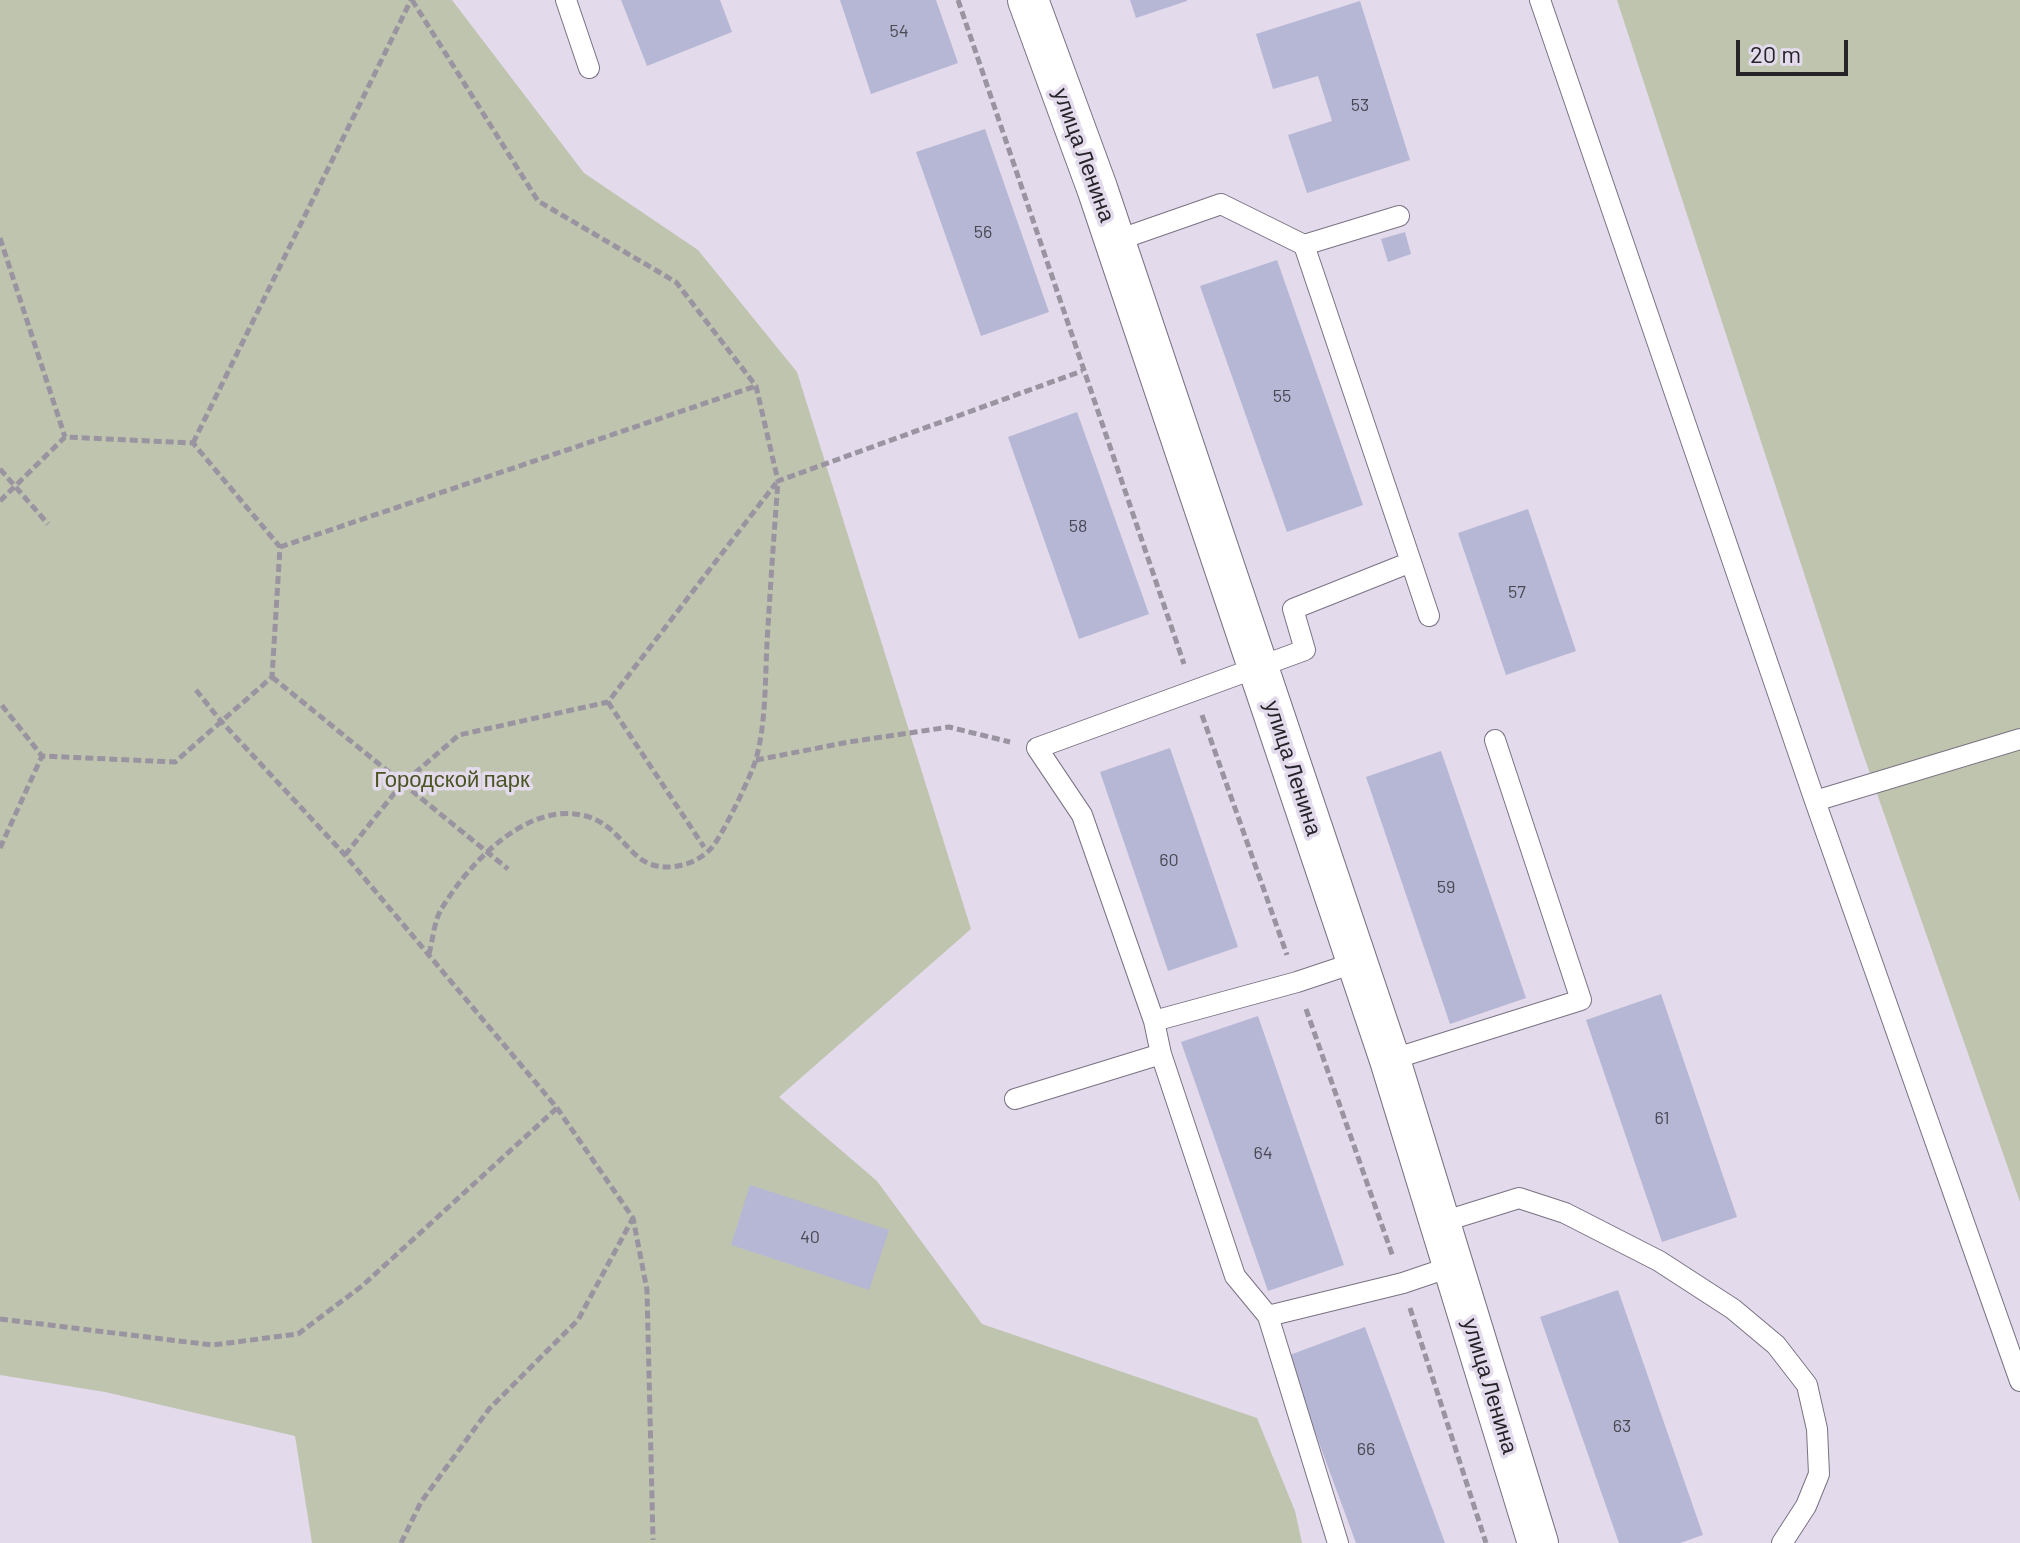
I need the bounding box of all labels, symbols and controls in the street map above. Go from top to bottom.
house number: 54 [889,20,909,42]
scale bar [1740,24,1852,74]
text: 20 m [1750,39,1801,68]
street label: улица Ленина [1048,85,1120,225]
house number: 53 [1351,94,1369,116]
house number: 56 [974,221,992,243]
house number: 55 [1273,385,1291,407]
house number: 58 [1069,515,1087,537]
house number: 57 [1508,581,1526,603]
street label: улица Ленина [1259,697,1327,839]
park label: Городской парк [374,767,530,793]
house number: 60 [1159,849,1179,871]
house number: 59 [1437,876,1455,898]
house number: 61 [1654,1107,1670,1129]
house number: 64 [1253,1142,1273,1164]
house number: 40 [800,1226,820,1248]
street label: улица Ленина [1457,1315,1523,1457]
house number: 63 [1613,1415,1631,1437]
house number: 66 [1357,1438,1375,1460]

